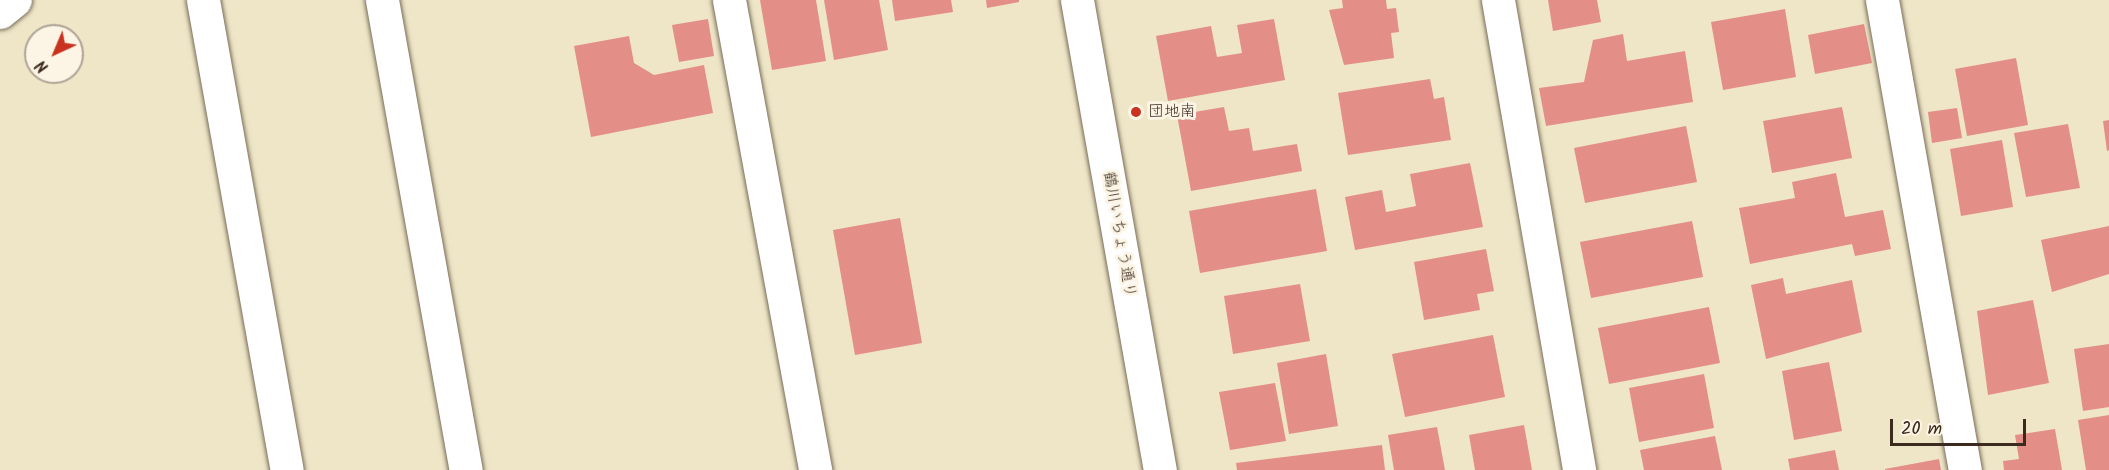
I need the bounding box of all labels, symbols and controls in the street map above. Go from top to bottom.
north arrow [24,24,84,84]
text: N [30,53,55,78]
place label: 団地南 [1148,102,1196,122]
marker: 団地南 [1129,105,1143,119]
street label: 鶴川いちょう通り [1098,170,1140,300]
scale bar [1893,407,2030,445]
text: 20 m [1901,415,1942,444]

